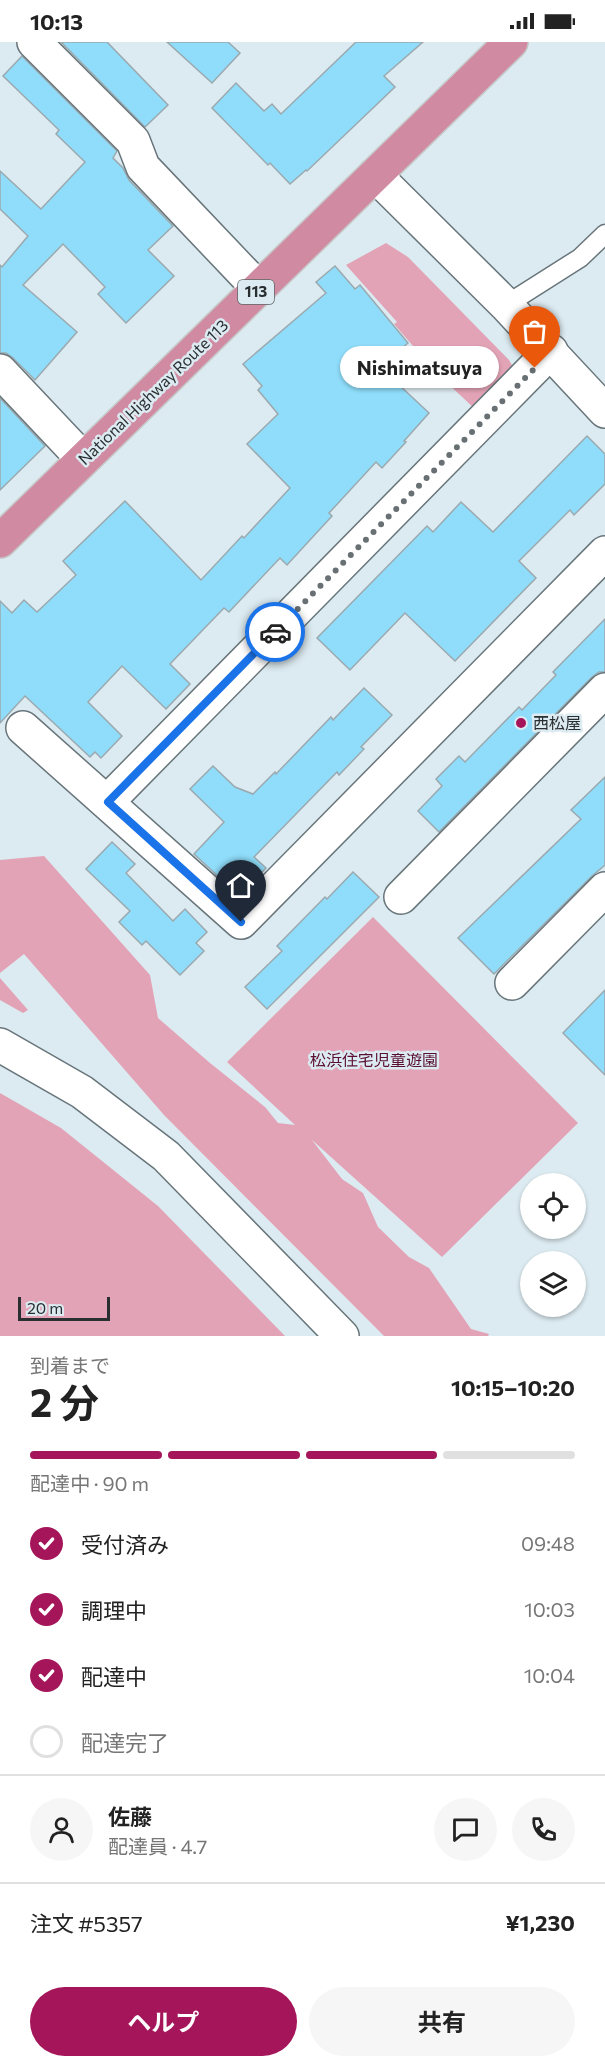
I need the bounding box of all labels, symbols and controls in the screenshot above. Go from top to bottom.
text: 10:13 [30,8,83,35]
road number: 113 [238,280,274,304]
pin [509,306,560,368]
street label: National Highway Route 113 [74,315,231,468]
icon: bag [518,315,551,348]
callout: Nishimatsuya [340,347,499,389]
text: Nishimatsuya [357,355,482,379]
courier [245,602,305,662]
icon: car [259,616,292,649]
place label: 西松屋 [533,713,581,732]
marker: 西松屋 [514,716,528,730]
pin [215,860,266,922]
icon: home [224,869,257,902]
park label: 松浜住宅児童遊園 [310,1050,438,1069]
map controls [520,1173,586,1317]
button: locate [520,1173,586,1239]
button: layers [520,1251,586,1317]
scale bar [18,1294,110,1322]
text: 20 m [27,1298,63,1317]
text: 到着まで [30,1353,110,1377]
text: 10:15–10:20 [451,1374,575,1401]
text: 2 分 [30,1377,99,1425]
text: 配達中 · 90 m [30,1471,149,1495]
icon: check [30,1527,63,1560]
text: 受付済み [81,1531,169,1558]
text: 09:48 [521,1531,575,1555]
icon: check [30,1593,63,1626]
text: 調理中 [81,1597,147,1624]
text: 10:03 [524,1597,575,1621]
icon: check [30,1659,63,1692]
text: 配達中 [81,1663,147,1690]
text: 10:04 [524,1663,575,1687]
text: 配達完了 [81,1729,169,1756]
button: person [30,1798,93,1861]
button: chat [434,1798,497,1861]
button: phone [512,1798,575,1861]
text: 佐藤 [108,1803,152,1830]
text: 配達員 · 4.7 [108,1834,207,1858]
text: ¥1,230 [506,1909,575,1936]
text: 注文 #5357 [30,1910,143,1937]
button: ヘルプ [30,1987,297,2056]
button: 共有 [309,1987,575,2056]

